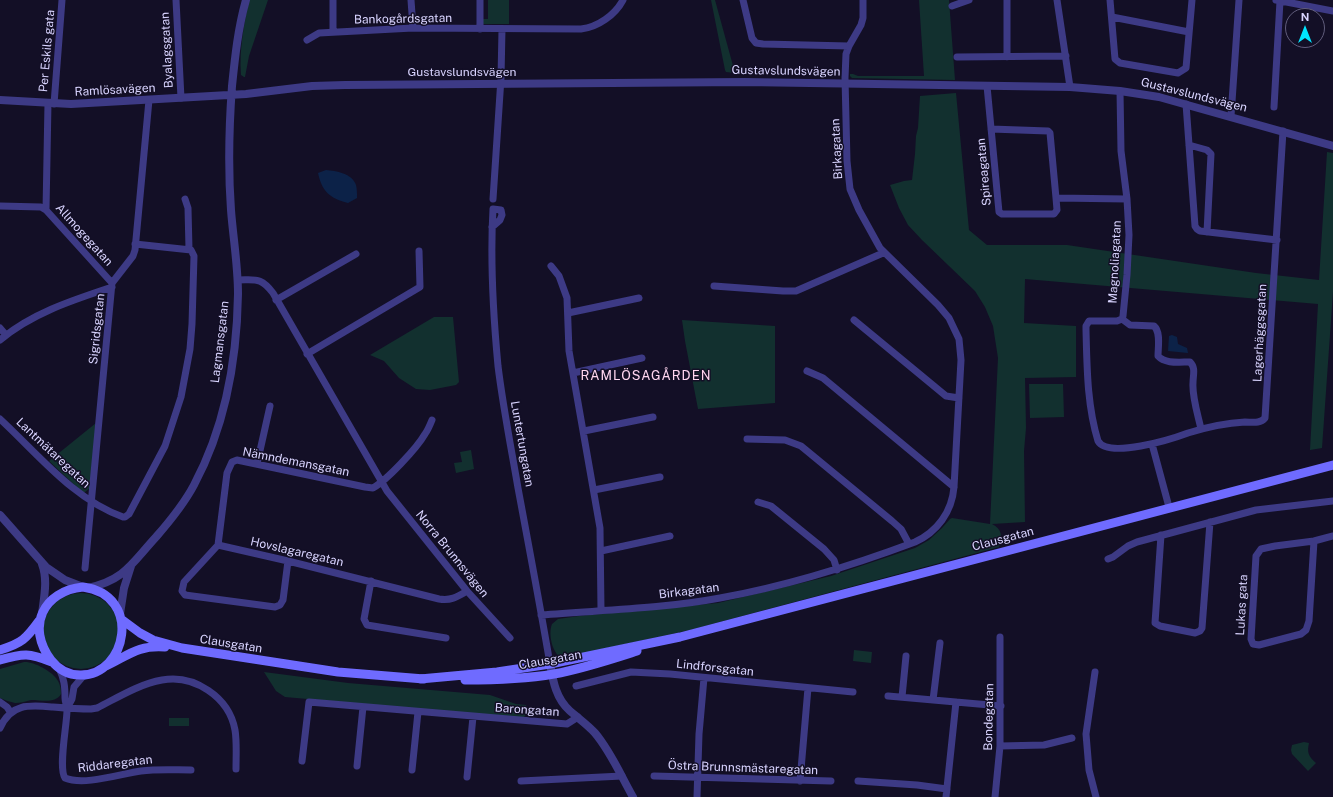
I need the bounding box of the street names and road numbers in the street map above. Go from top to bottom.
street label: Per Eskils gata [36,9,58,93]
street label: Bankogårdsgatan [354,11,452,27]
street label: Byalagsgatan [158,12,176,88]
street label: Gustavslundsvägen [731,63,841,79]
street label: Gustavslundsvägen [408,65,516,79]
street label: Gustavslundsvägen [1139,75,1249,115]
street label: Ramlösavägen [74,81,156,99]
street label: Birkagatan [828,118,846,180]
street label: Spireagatan [974,137,994,207]
street label: Allmogegatan [52,201,116,269]
street label: Magnoliagatan [1106,220,1124,304]
street label: Lagerhäggsgatan [1250,284,1270,382]
street label: Sigridsgatan [86,293,108,365]
street label: Lagmansgatan [208,300,232,384]
street label: Luntertungatan [507,400,537,488]
street label: Lantmätaregatan [13,415,93,491]
street label: Nämndemansgatan [241,445,351,479]
street label: Norra Brunnsvägen [413,508,491,600]
street label: Clausgatan [971,524,1035,554]
street label: Hovslagaregatan [249,534,345,570]
street label: Lukas gata [1233,574,1251,636]
street label: Birkagatan [658,580,720,602]
street label: Clausgatan [199,632,263,656]
street label: Clausgatan [518,647,582,673]
street label: Lindforsgatan [675,657,755,679]
street label: Bondegatan [981,683,997,751]
street label: Barongatan [494,701,560,719]
street label: Riddaregatan [77,752,153,776]
street label: Östra Brunnsmästaregatan [668,758,818,778]

